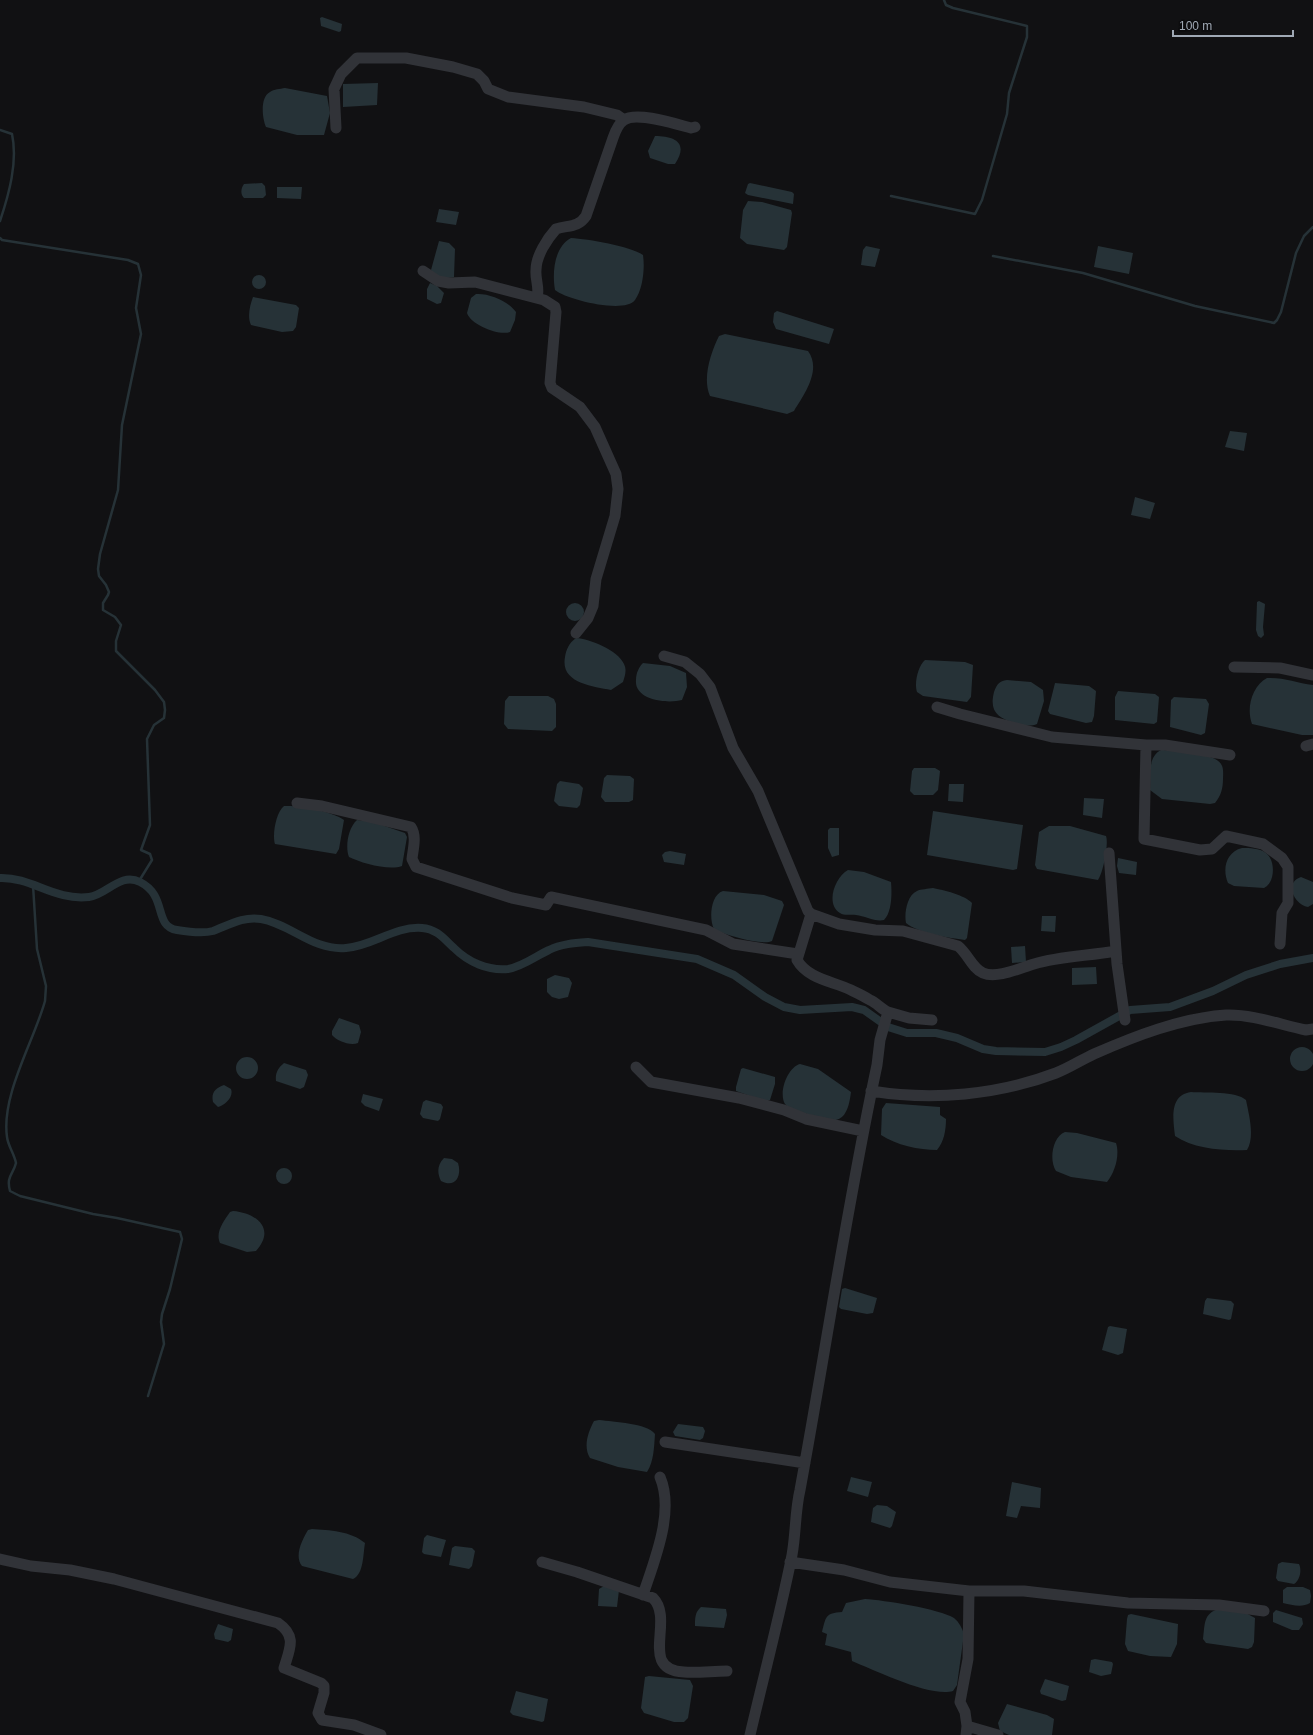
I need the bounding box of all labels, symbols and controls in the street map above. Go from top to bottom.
scale bar [1173,12,1293,38]
text: 100 m [1179,19,1212,33]

